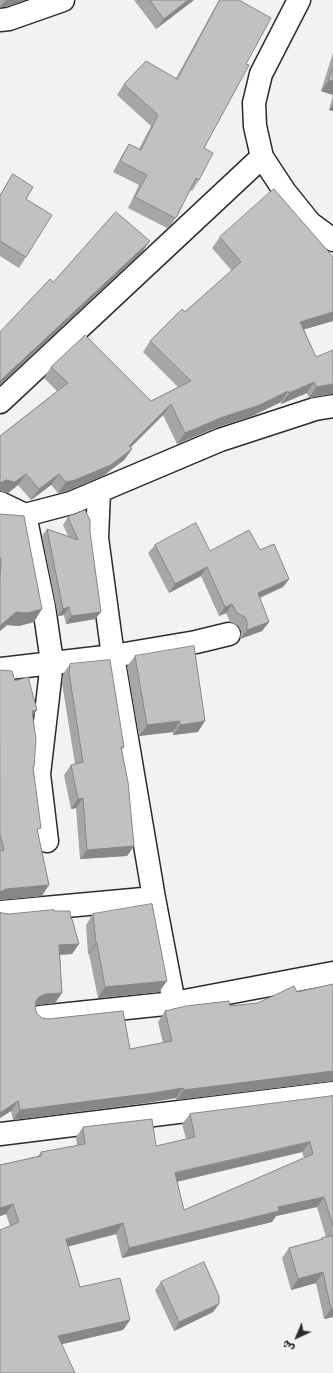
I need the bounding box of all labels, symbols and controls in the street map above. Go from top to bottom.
north arrow [277,1317,317,1357]
text: ش [279,1336,299,1356]

